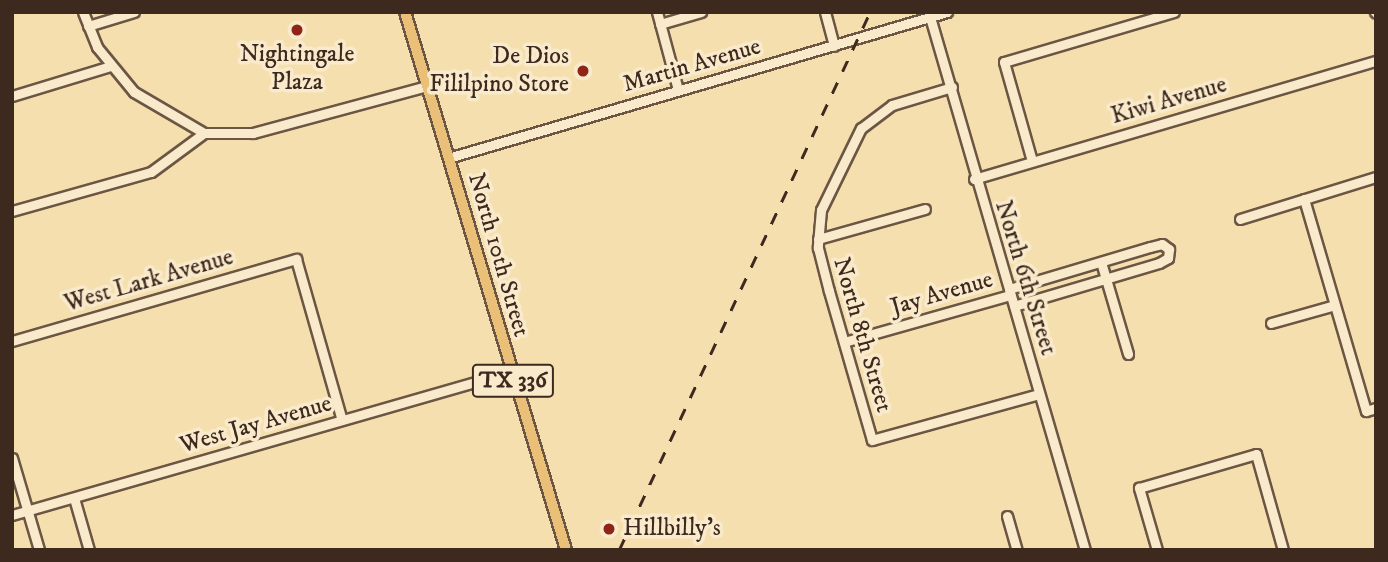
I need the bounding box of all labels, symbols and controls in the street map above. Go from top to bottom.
marker: Nightingale Plaza [289,22,305,38]
street label: Martin Avenue [620,33,764,99]
place label: Nightingale Plaza [240,41,354,97]
place label: De Dios Fililpino Store [429,43,569,99]
marker: De Dios Fililpino Store [575,63,591,79]
street label: Kiwi Avenue [1108,71,1230,131]
street label: North 10th Street [461,170,535,340]
street label: North 6th Street [988,197,1062,359]
street label: West Lark Avenue [61,243,237,319]
street label: North 8th Street [826,254,898,416]
street label: Jay Avenue [888,266,996,322]
road number: TX 336 [471,362,555,400]
street label: West Jay Avenue [177,390,335,460]
place label: Hillbilly's [623,515,721,543]
marker: Hillbilly's [601,521,617,537]

